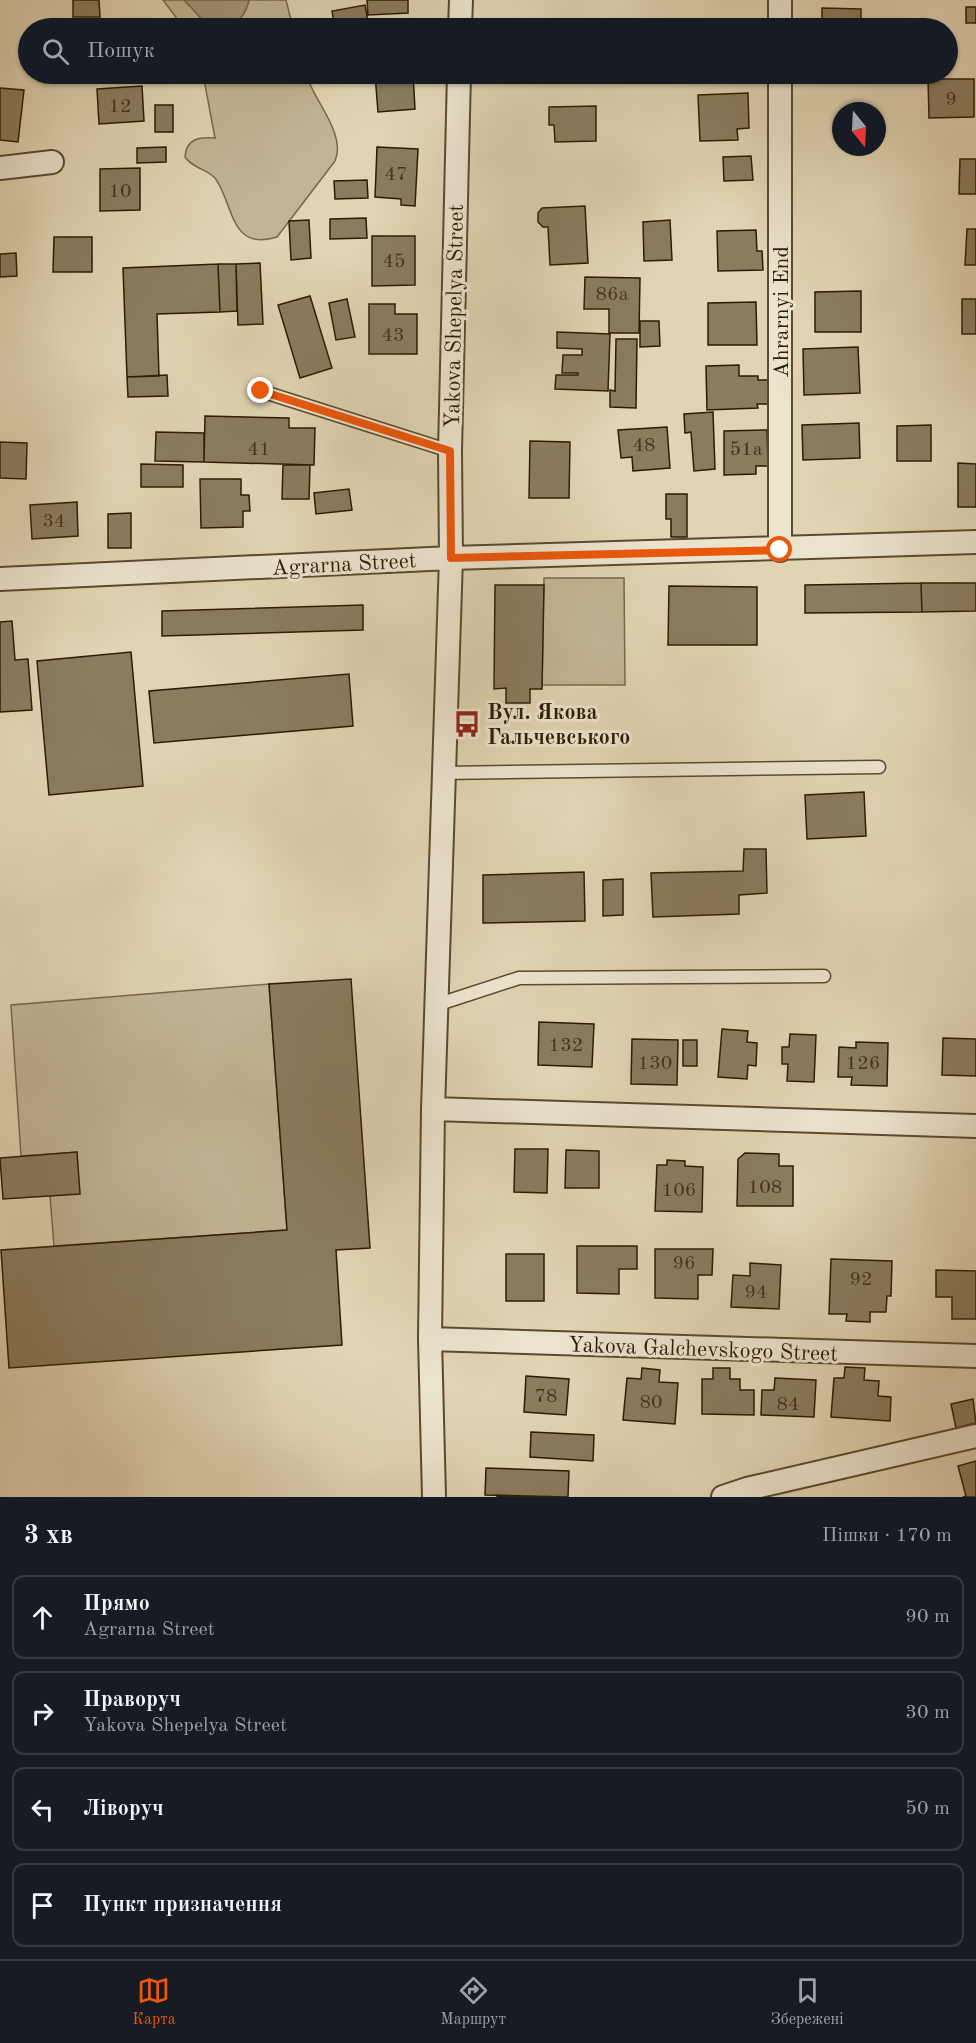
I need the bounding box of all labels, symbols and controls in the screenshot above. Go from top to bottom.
search box [18,18,958,84]
icon: search [39,35,72,68]
text: Пошук [87,40,155,62]
house number: 9 [945,90,957,110]
house number: 12 [108,97,132,117]
north arrow [832,102,886,156]
house number: 47 [384,165,408,185]
house number: 10 [108,182,132,202]
street label: Yakova Shepelya Street [442,204,468,428]
street label: Ahrarnyi End [771,246,793,378]
house number: 45 [382,252,406,272]
house number: 86а [595,285,629,305]
house number: 43 [381,326,405,346]
route end [247,377,273,403]
house number: 48 [632,436,656,456]
house number: 41 [247,440,271,460]
house number: 51а [729,440,763,460]
house number: 34 [42,512,66,532]
route start [766,536,792,562]
street label: Agrarna Street [271,550,417,580]
place label: Вул. Якова Гальчевського [487,702,630,749]
bus stop icon: Вул. Якова Гальчевського [452,709,482,739]
house number: 132 [549,1036,583,1056]
house number: 130 [638,1054,672,1074]
house number: 126 [846,1054,880,1074]
house number: 108 [748,1178,782,1198]
house number: 106 [662,1181,696,1201]
house number: 96 [672,1254,696,1274]
house number: 92 [849,1270,873,1290]
house number: 94 [744,1283,768,1303]
street label: Yakova Galchevskogo Street [568,1334,838,1366]
house number: 78 [534,1387,558,1407]
house number: 80 [639,1393,663,1413]
house number: 84 [776,1395,800,1415]
text: 3 хв [24,1523,73,1549]
text: Пішки · 170 m [822,1526,952,1546]
text: Прямо [83,1593,150,1615]
icon: ahead [26,1601,59,1634]
text: 90 m [905,1607,950,1627]
text: Agrarna Street [83,1620,215,1640]
text: Праворуч [83,1689,181,1711]
icon: right [26,1697,59,1730]
text: 30 m [905,1703,950,1723]
text: Yakova Shepelya Street [83,1716,287,1736]
icon: left [26,1793,59,1826]
text: Ліворуч [83,1798,164,1820]
text: 50 m [905,1799,950,1819]
icon: arrive [26,1889,59,1922]
text: Пункт призначення [83,1894,282,1916]
tab: Карта [132,1974,176,2030]
tab: Маршрут [440,1974,506,2030]
tab: Збережені [771,1974,844,2030]

